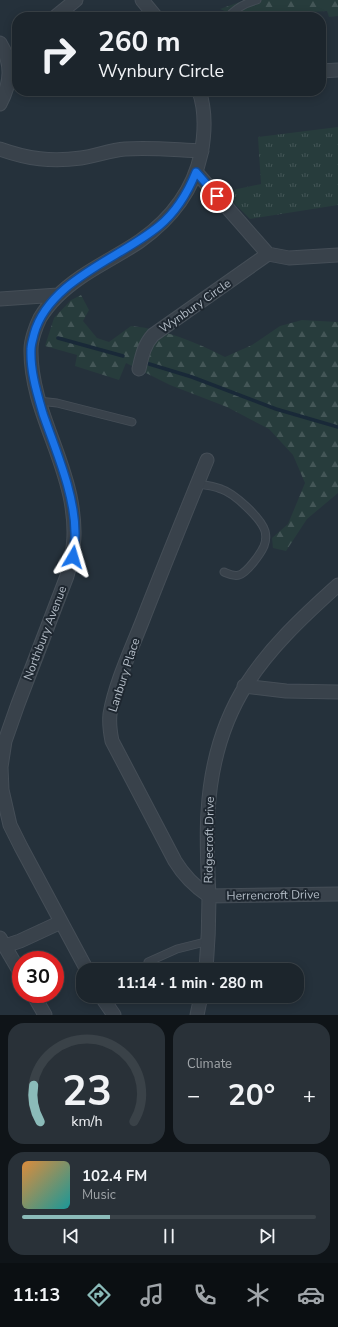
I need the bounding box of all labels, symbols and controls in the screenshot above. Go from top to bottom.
text: 260 m [98,23,181,61]
icon: right [32,28,84,80]
text: Wynbury Circle [98,59,224,83]
pin [200,179,234,213]
icon: arrive [206,185,228,207]
street label: Wynbury Circle [156,275,234,337]
position arrow [52,536,94,578]
street label: Northbury Avenue [20,584,70,682]
street label: Lanbury Place [105,636,143,714]
street label: Ridgecroft Drive [200,796,218,884]
street label: Herrencroft Drive [226,886,320,904]
speed limit sign: 30 [12,951,64,1003]
text: 11:14 · 1 min · 280 m [117,973,263,993]
text: Climate [187,1055,232,1073]
text: 23 [62,1062,111,1119]
text: 20° [228,1075,275,1116]
text: − [187,1081,200,1111]
text: + [303,1081,316,1111]
text: km/h [71,1111,102,1130]
text: 102.4 FM [82,1166,147,1186]
text: Music [82,1186,116,1204]
icon: previous [60,1225,82,1247]
icon: pause [158,1225,180,1247]
icon: next [256,1225,278,1247]
icon: directions [85,1281,113,1309]
icon: music [138,1281,166,1309]
icon: phone [191,1281,219,1309]
icon: climate [244,1281,272,1309]
icon: car [297,1281,325,1309]
text: 11:13 [13,1283,60,1307]

